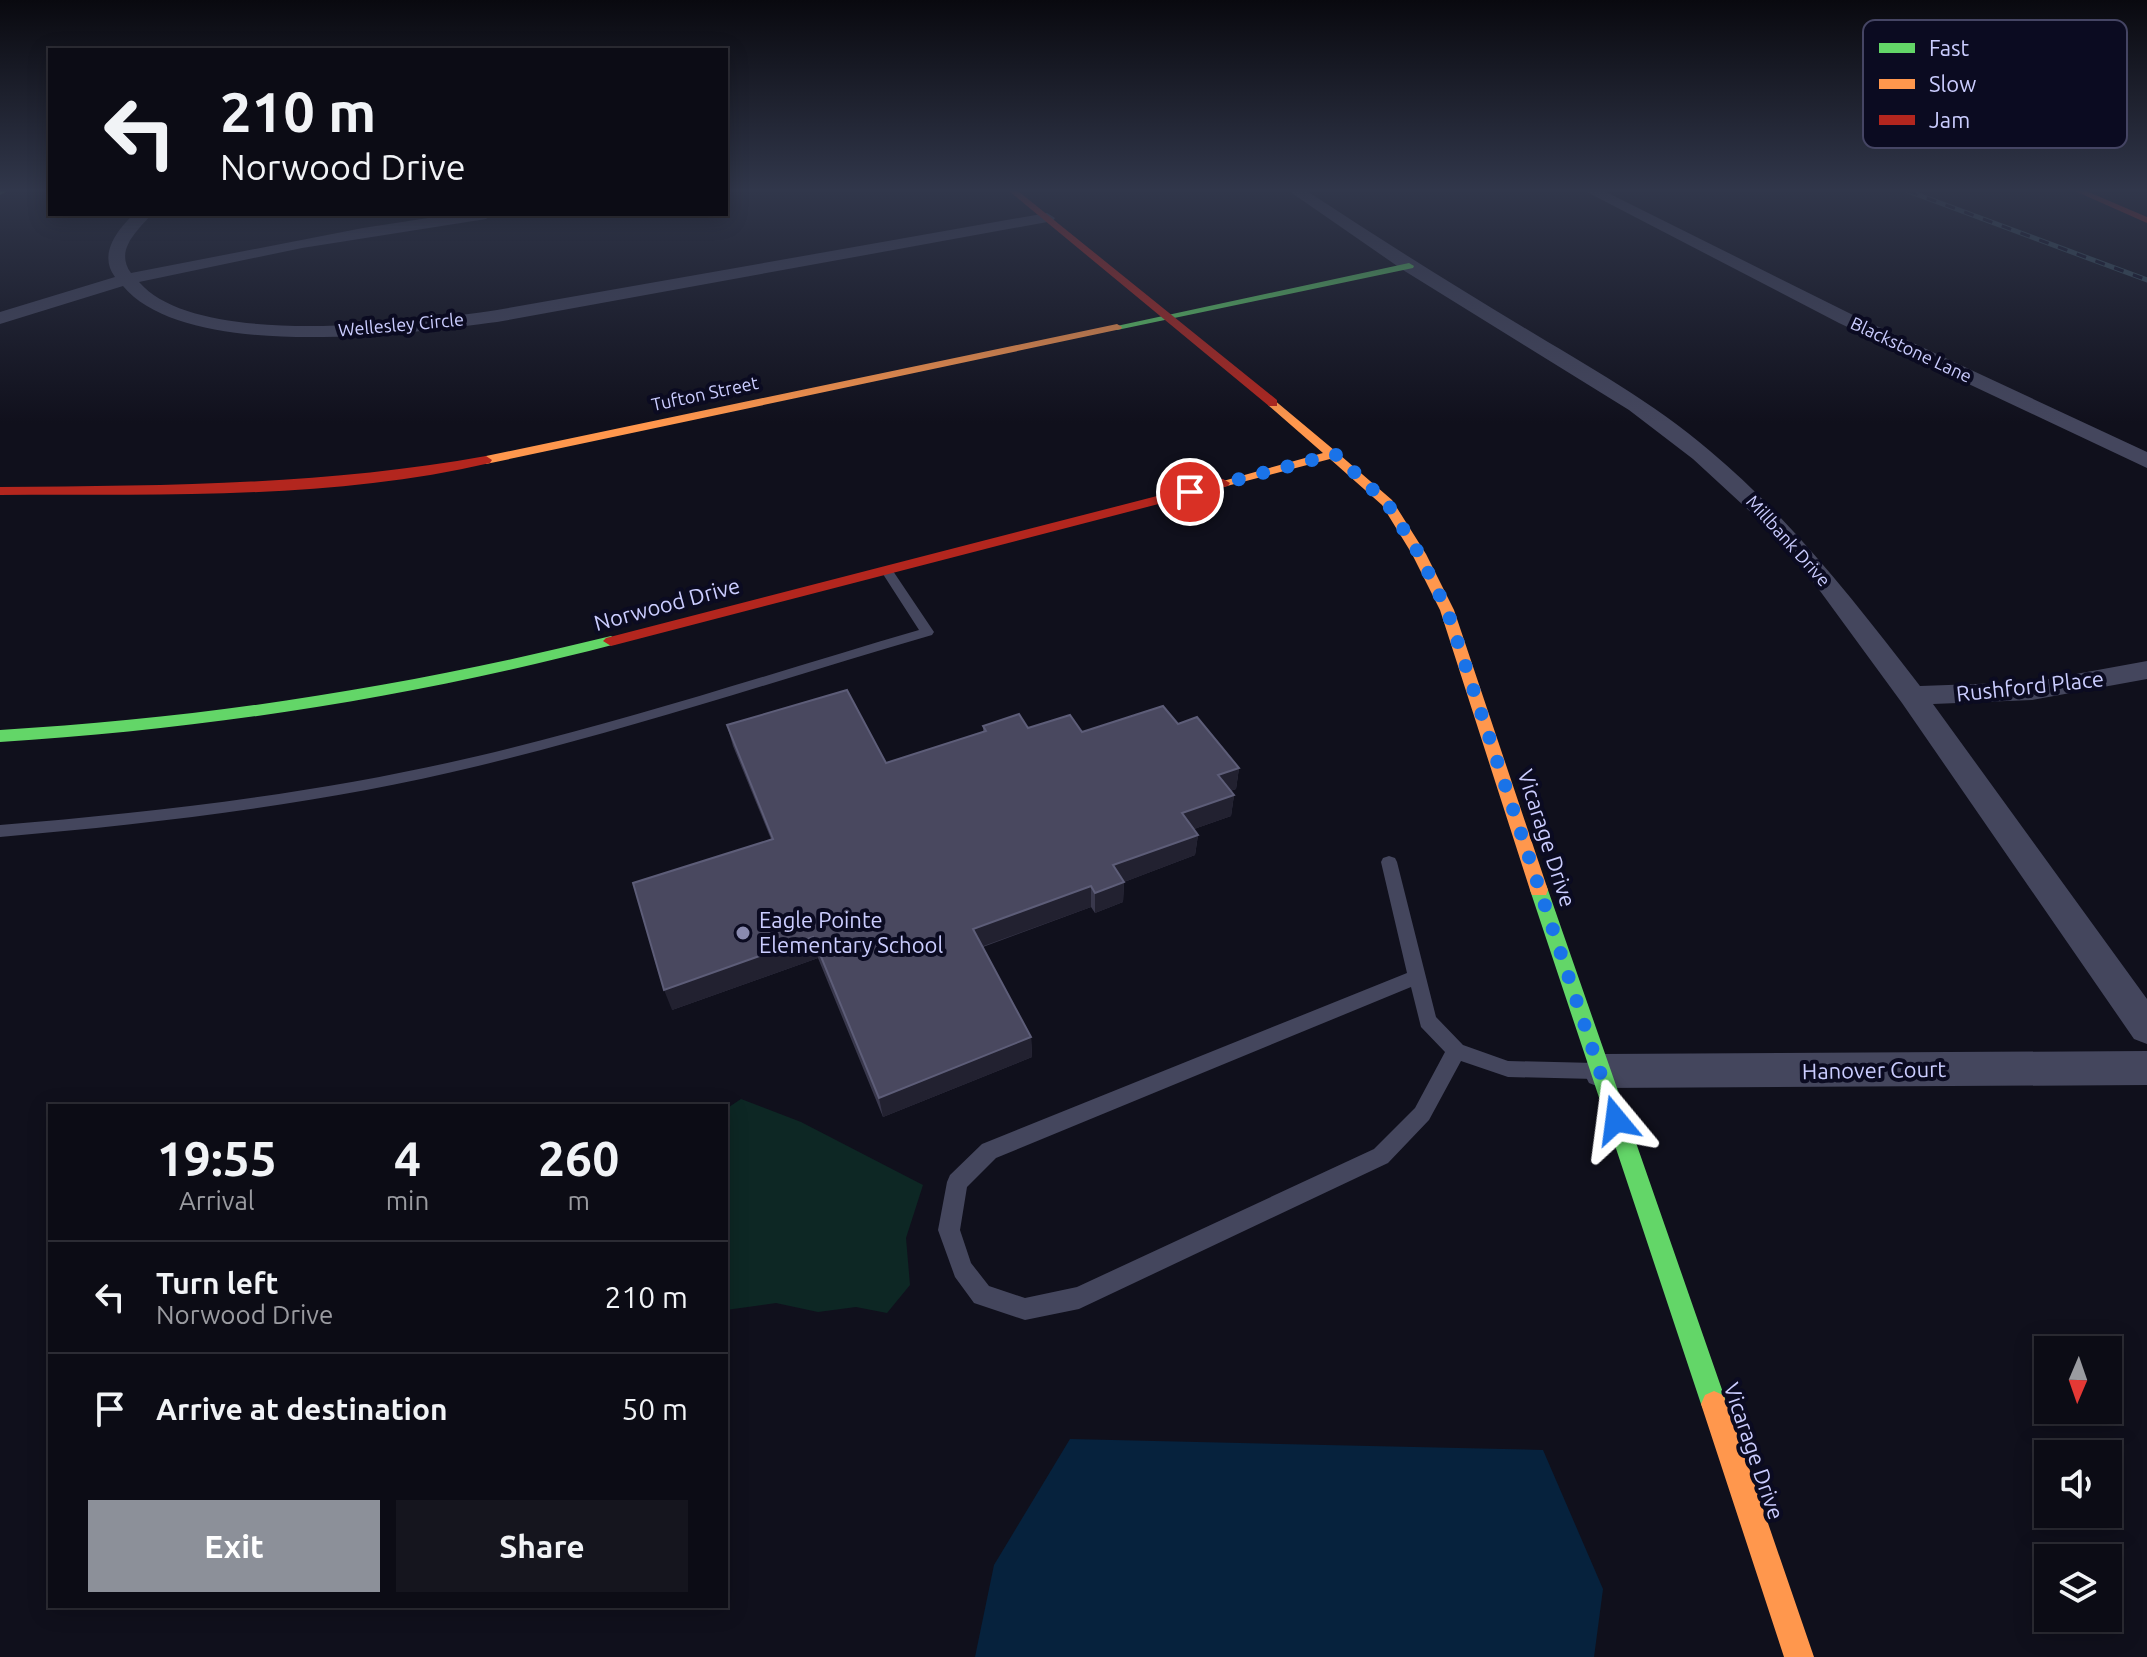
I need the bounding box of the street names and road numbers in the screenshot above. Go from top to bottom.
street label: Wellesley Circle [337,309,465,339]
street label: Blackstone Lane [1848,312,1975,386]
street label: Tufton Street [649,372,760,414]
street label: Millbank Drive [1743,491,1835,590]
street label: Norwood Drive [591,572,743,635]
street label: Rushford Place [1955,665,2105,706]
street label: Vicarage Drive [1513,766,1581,910]
street label: Hanover Court [1802,1056,1947,1083]
street label: Vicarage Drive [1719,1379,1790,1522]

